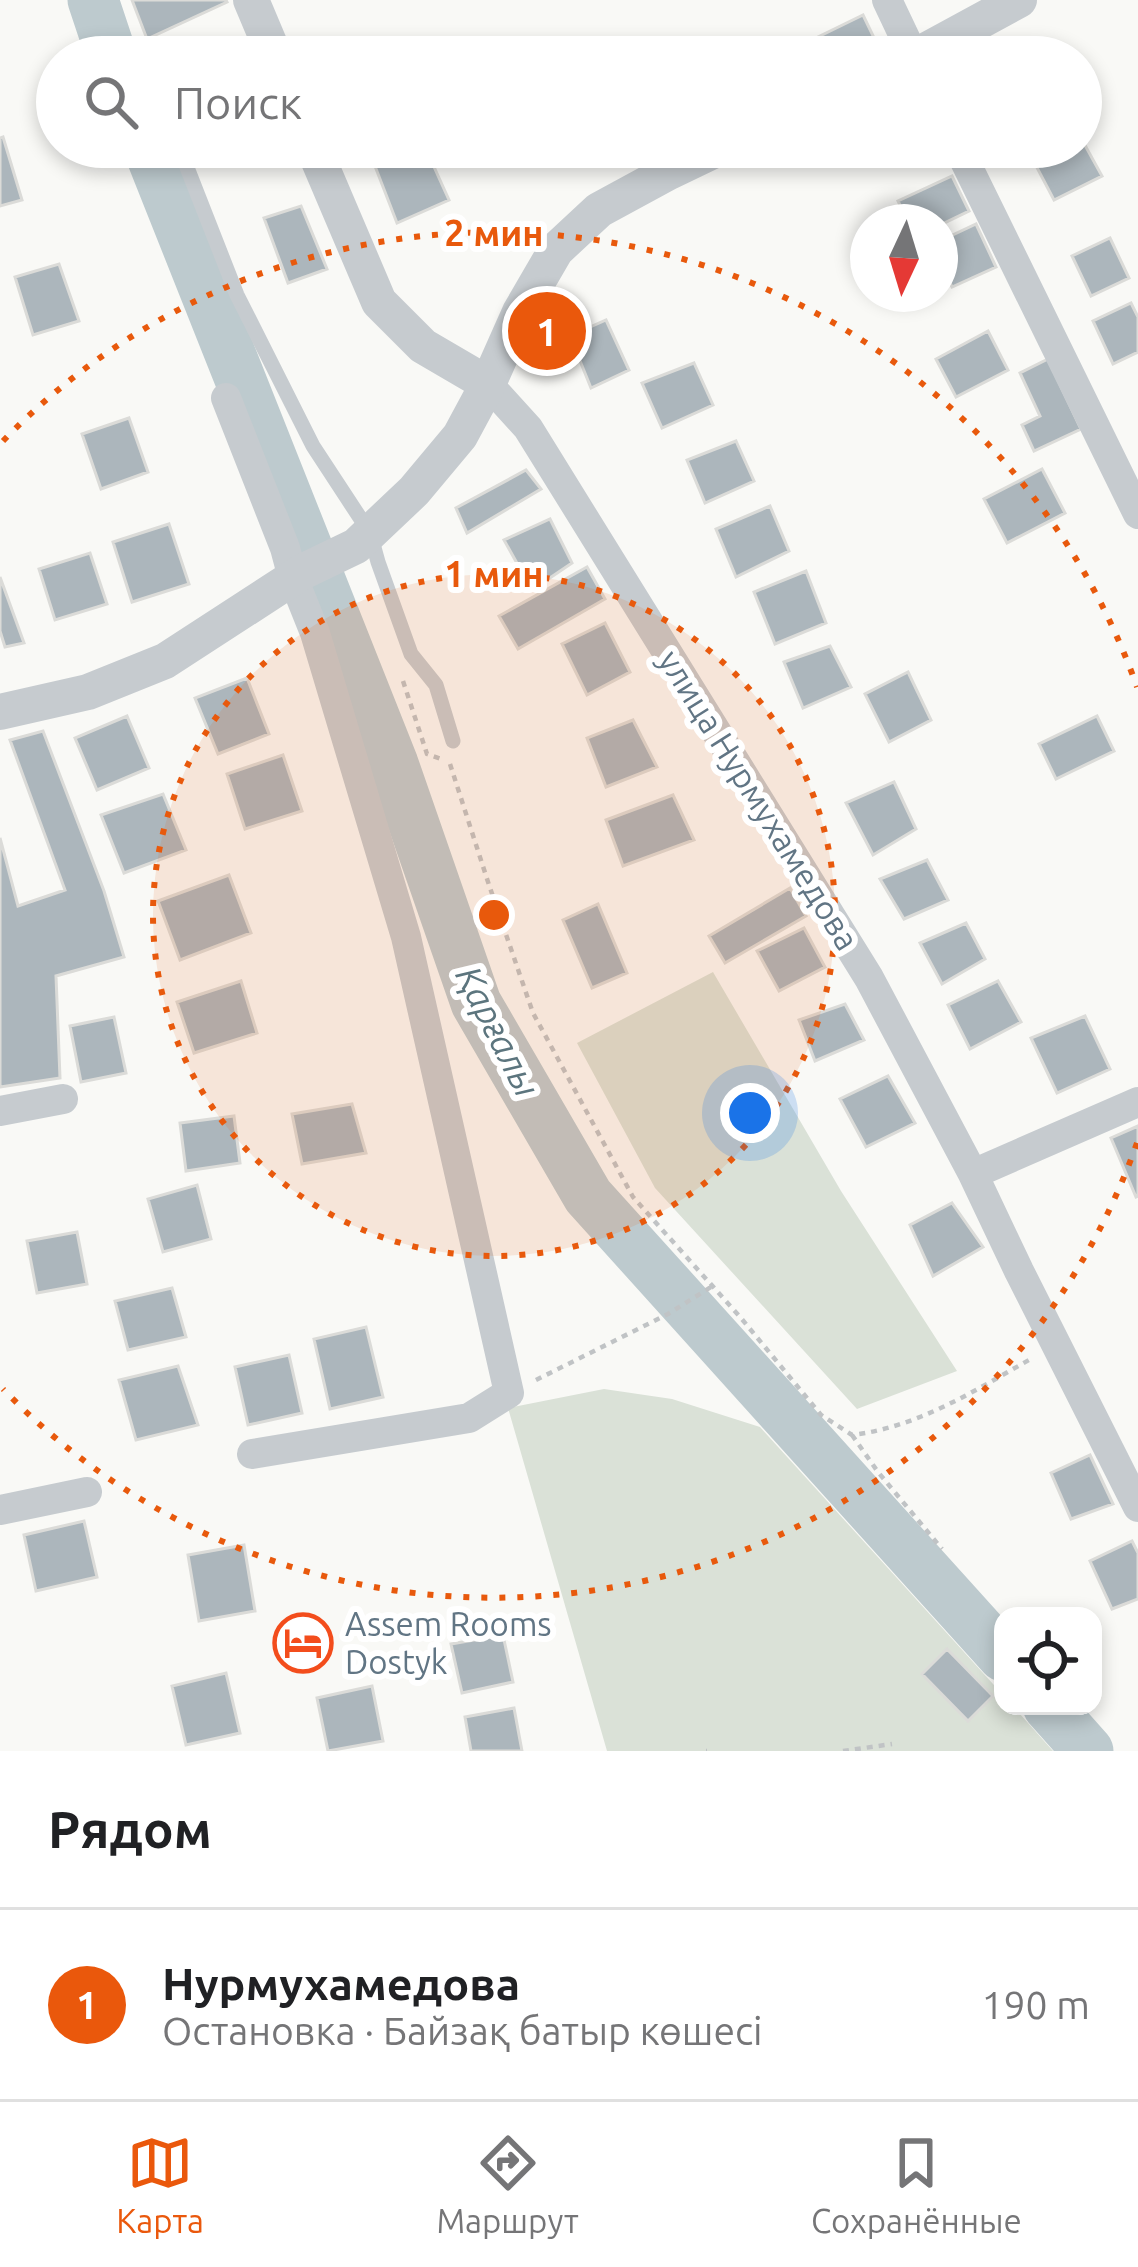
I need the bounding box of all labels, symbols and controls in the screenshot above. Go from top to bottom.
search box [36,36,1102,168]
icon: search [78,69,144,135]
text: Поиск [174,77,302,128]
north arrow [850,204,958,312]
text: 2 мин [444,212,544,253]
pin: 1 [508,286,586,376]
text: 1 мин [444,553,544,594]
street label: улица Нурмухамедова [652,643,867,956]
centre of rings [473,894,515,936]
water label: Қарғалы [448,959,549,1103]
your location [720,1083,780,1143]
place label: Assem Rooms Dostyk [345,1605,552,1680]
map controls [994,1607,1102,1715]
button: locate [994,1607,1102,1715]
hotel icon: Assem Rooms Dostyk [272,1612,334,1674]
text: Рядом [48,1800,212,1858]
text: Нурмухамедова [162,1958,520,2009]
text: 1 [76,1983,98,2026]
text: 190 m [981,1983,1090,2026]
text: Остановка · Байзақ батыр көшесі [162,2009,763,2052]
tab: Карта [116,2130,204,2239]
tab: Маршрут [436,2130,579,2239]
tab: Сохранённые [811,2130,1022,2239]

